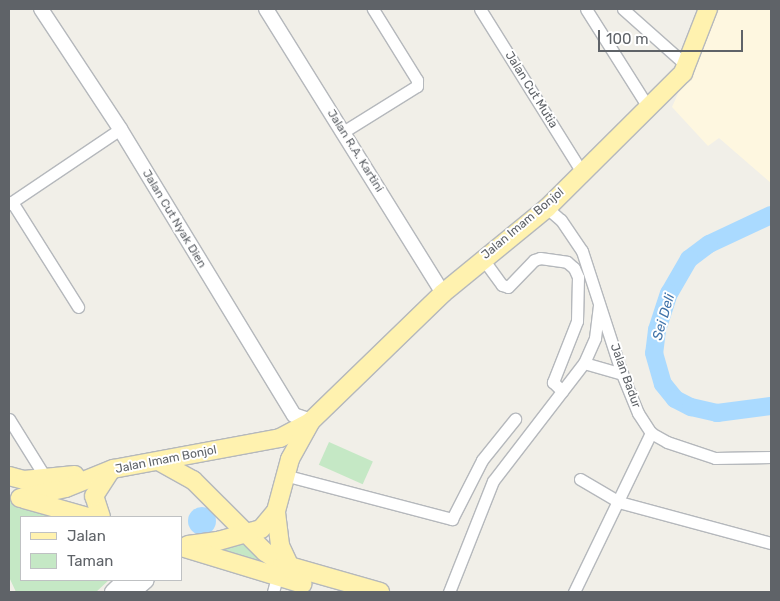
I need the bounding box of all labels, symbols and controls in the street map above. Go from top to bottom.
scale bar [600,20,745,52]
text: 100 m [606,30,648,48]
street label: Jalan Cut Mutia [502,49,560,131]
street label: Jalan R.A. Kartini [324,107,386,195]
street label: Jalan Cut Nyak Dien [139,167,209,271]
street label: Jalan Imam Bonjol [479,185,567,263]
water label: Sei Deli [649,292,679,342]
street label: Jalan Badur [607,342,643,410]
street label: Jalan Imam Bonjol [114,443,218,477]
legend [20,516,182,581]
text: Jalan [67,527,106,545]
text: Taman [67,552,113,570]

